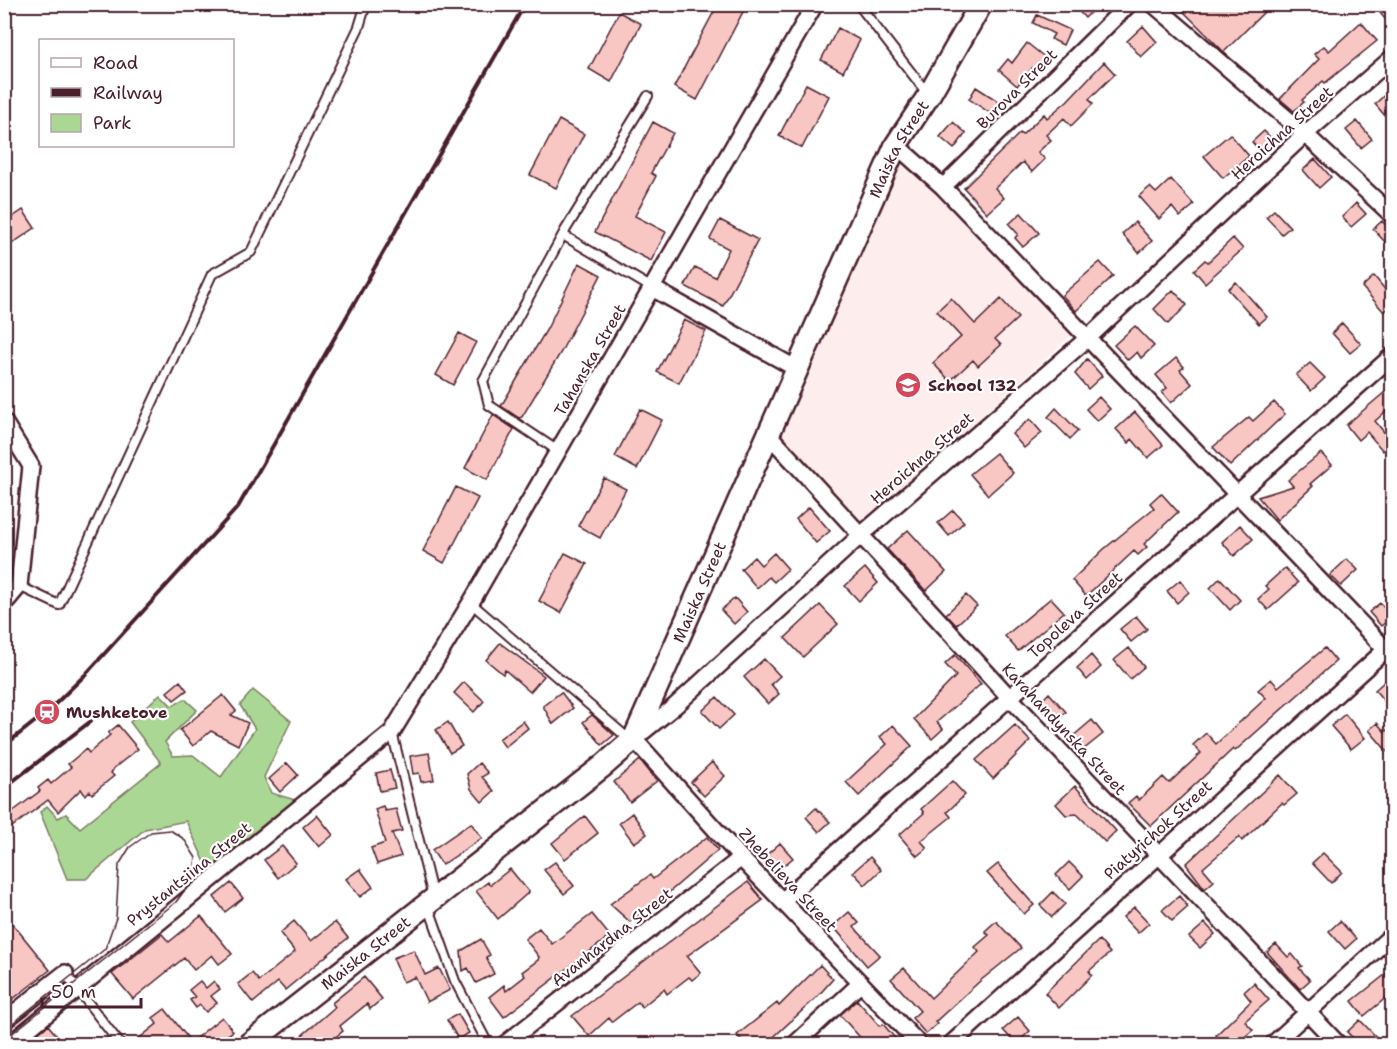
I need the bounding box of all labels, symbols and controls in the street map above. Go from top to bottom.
legend [39,39,234,147]
street label: Burova Street [972,44,1062,134]
text: Road [93,51,138,75]
text: Railway [93,81,163,105]
street label: Heroichna Street [1226,82,1338,184]
street label: Maiska Street [864,96,933,201]
text: Park [93,111,132,135]
street label: Tahanska Street [549,300,631,420]
school or university icon: School 132 [893,370,923,400]
place label: School 132 [928,375,1017,396]
street label: Heroichna Street [866,407,978,509]
street label: Maiska Street [667,538,730,646]
street label: Topoleva Street [1023,567,1127,663]
street label: Karahandynska Street [997,659,1131,799]
station icon: Mushketove [32,697,62,727]
place label: Mushketove [66,702,168,723]
street label: Piatyrichok Street [1099,776,1217,884]
street label: Prystantsiina Street [122,817,256,931]
street label: Zhebelieva Street [734,823,842,937]
street label: Avanhardna Street [547,883,677,991]
street label: Maiska Street [316,911,414,994]
scale bar [42,971,141,1009]
text: 50 m [51,980,96,1004]

